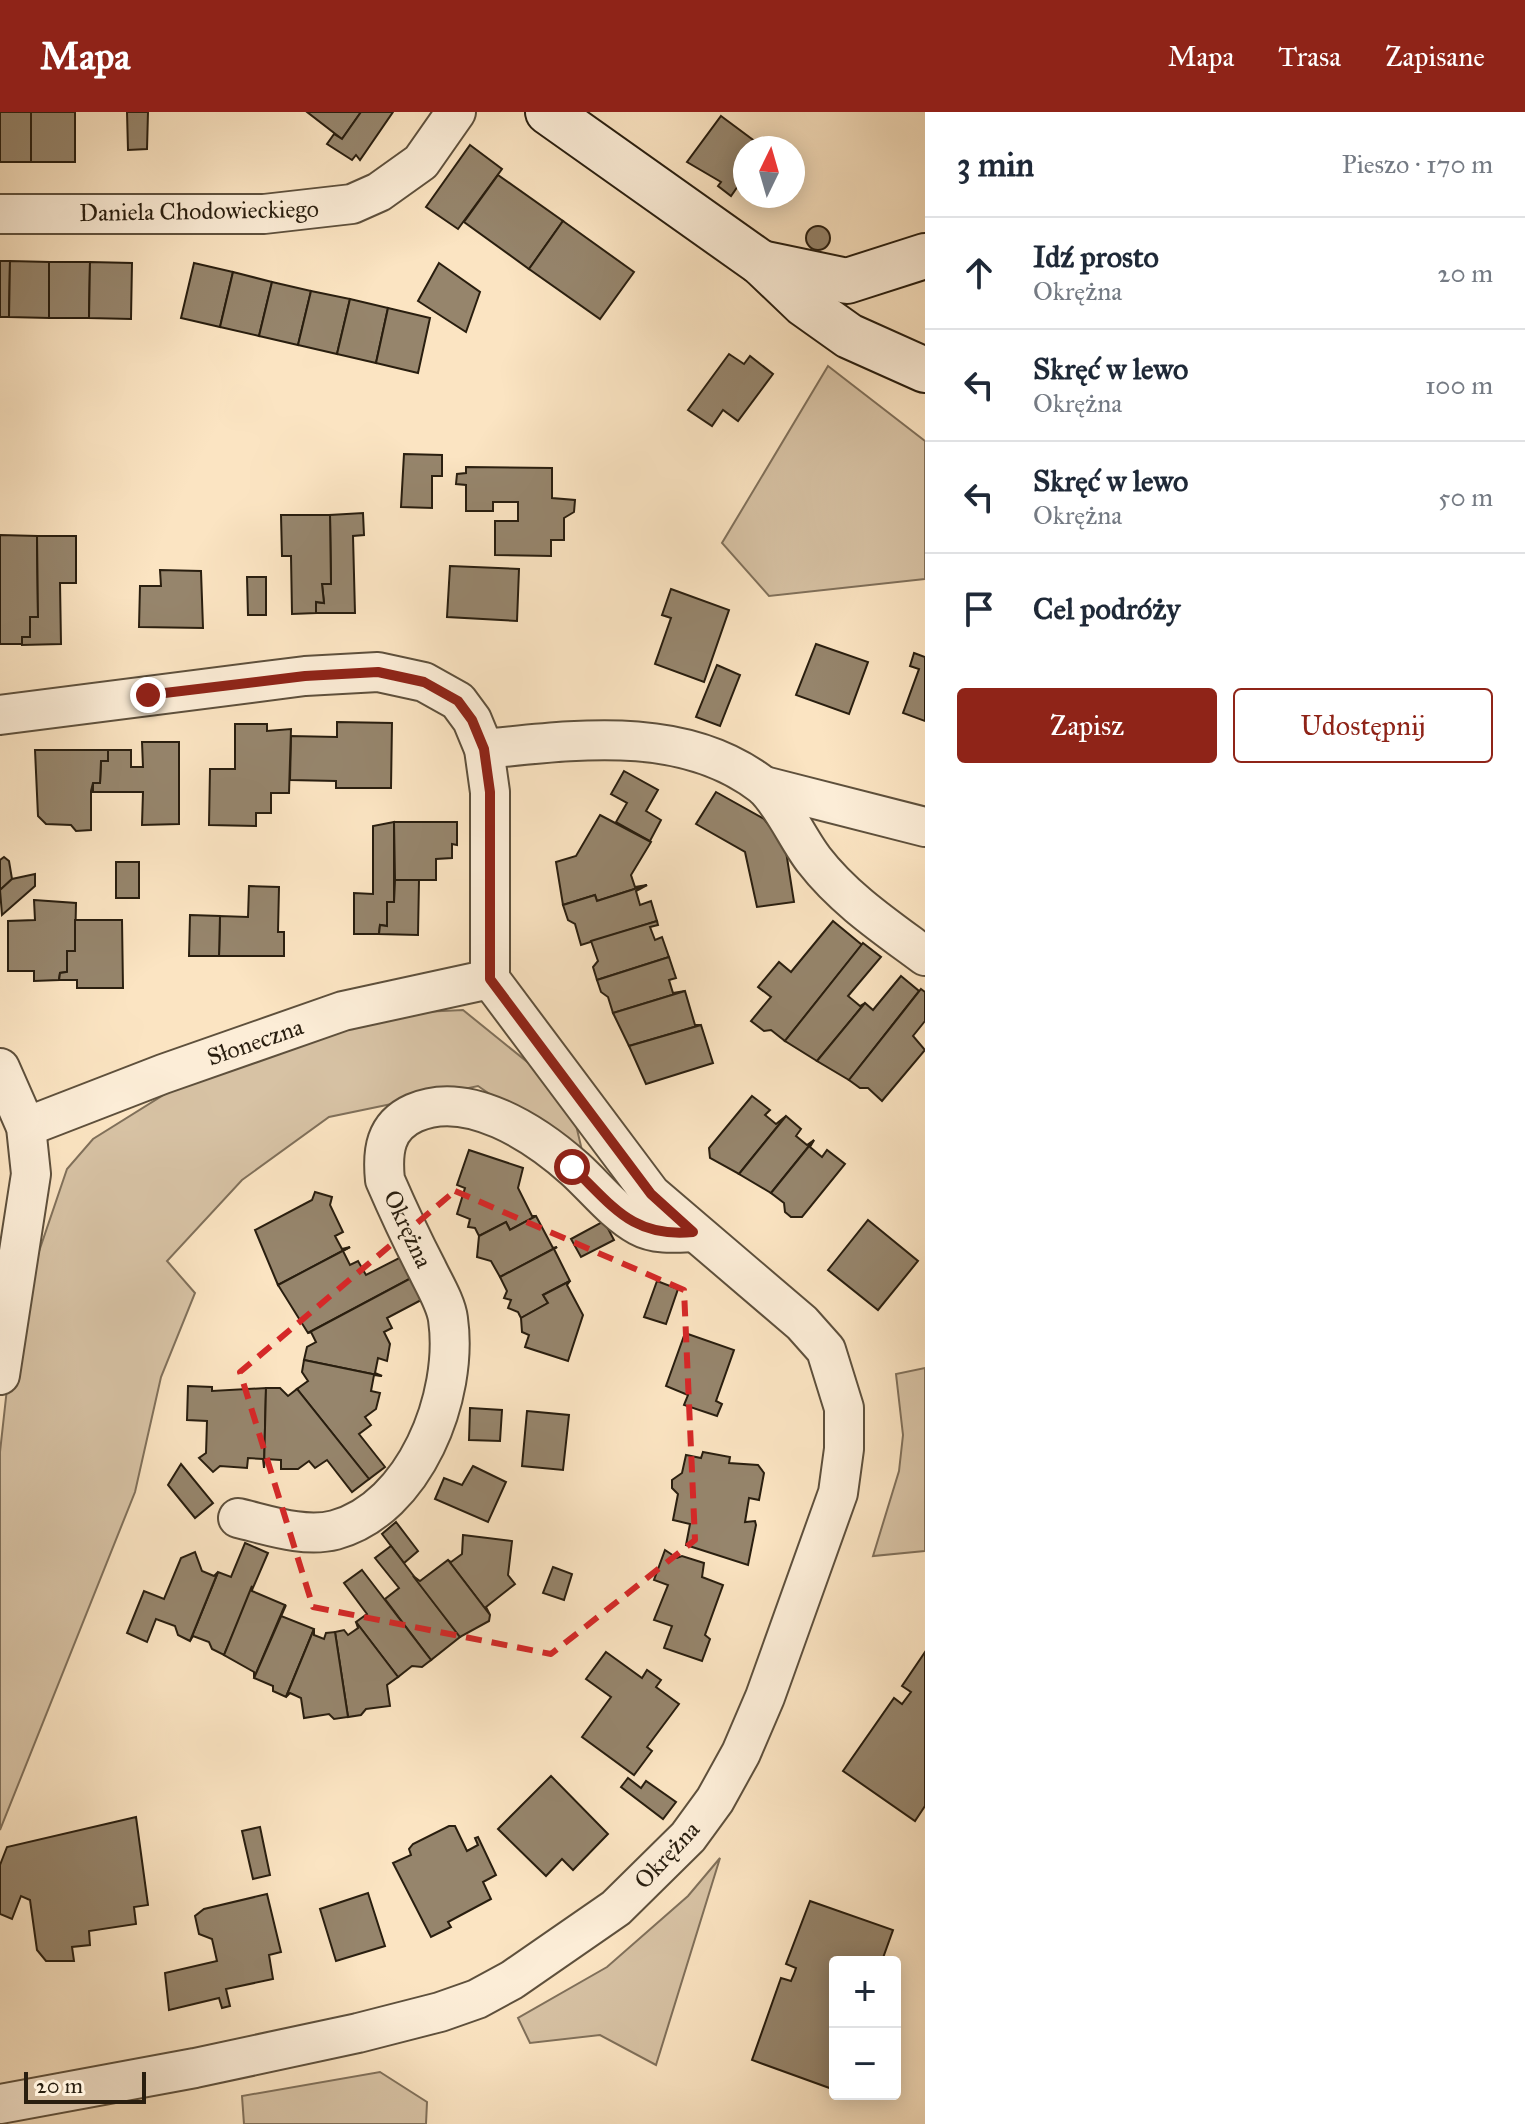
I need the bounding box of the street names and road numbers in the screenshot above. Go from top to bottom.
street label: Daniela Chodowieckiego [79,194,319,228]
street label: Słoneczna [203,1011,308,1072]
street label: Okrężna [377,1185,439,1273]
street label: Okrężna [628,1814,707,1895]

